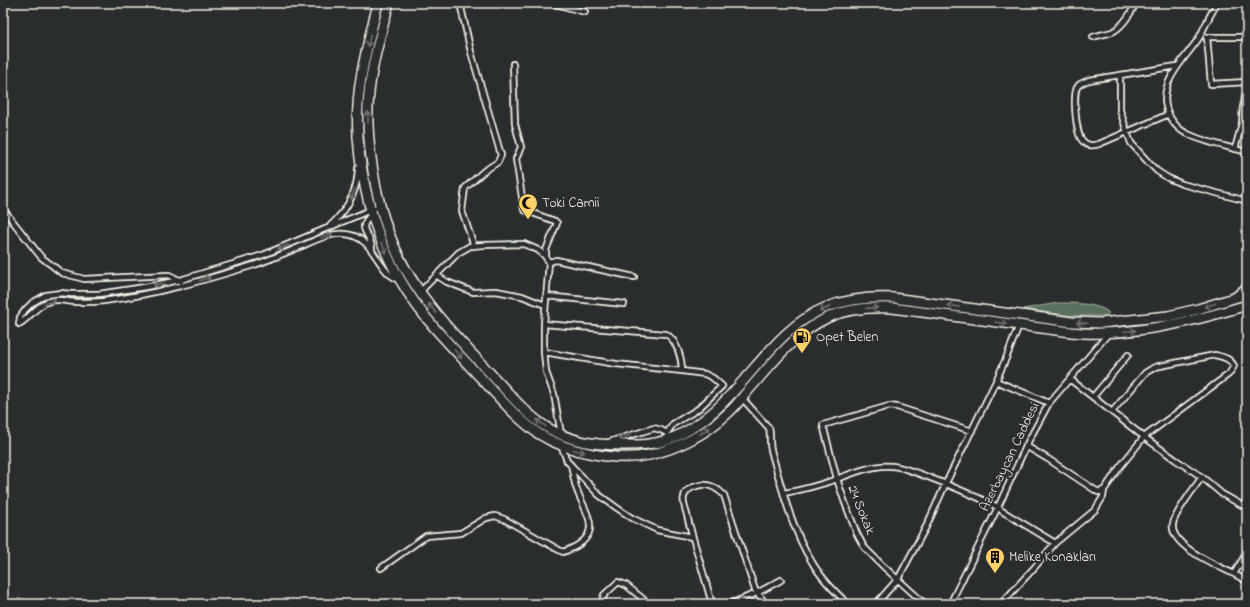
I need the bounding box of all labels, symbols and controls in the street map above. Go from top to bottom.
one-way arrow [365,34,372,47]
one-way arrow [364,111,372,124]
one-way arrow [348,188,356,200]
mosque icon: Toki Camii [517,192,539,220]
place label: Toki Camii [542,193,600,214]
one-way arrow [321,232,334,239]
one-way arrow [381,241,388,253]
one-way arrow [278,244,290,251]
one-way arrow [198,275,211,282]
one-way arrow [153,280,166,288]
one-way arrow [43,298,56,305]
one-way arrow [947,301,960,309]
one-way arrow [1203,302,1216,309]
one-way arrow [428,303,437,314]
one-way arrow [865,304,878,311]
one-way arrow [819,306,831,313]
one-way arrow [994,319,1007,327]
one-way arrow [1076,319,1089,326]
fuel station icon: Opet Belen [791,326,813,354]
place label: Opet Belen [816,327,879,348]
one-way arrow [1123,328,1136,335]
one-way arrow [453,348,462,358]
street label: Azerbaycan Caddesi [974,399,1046,516]
one-way arrow [536,418,547,427]
one-way arrow [699,427,710,435]
one-way arrow [618,434,631,441]
one-way arrow [572,447,585,455]
street label: 24 Sokak [842,482,881,539]
building icon: Melike Konakları [984,546,1006,574]
place label: Melike Konakları [1009,547,1096,568]

